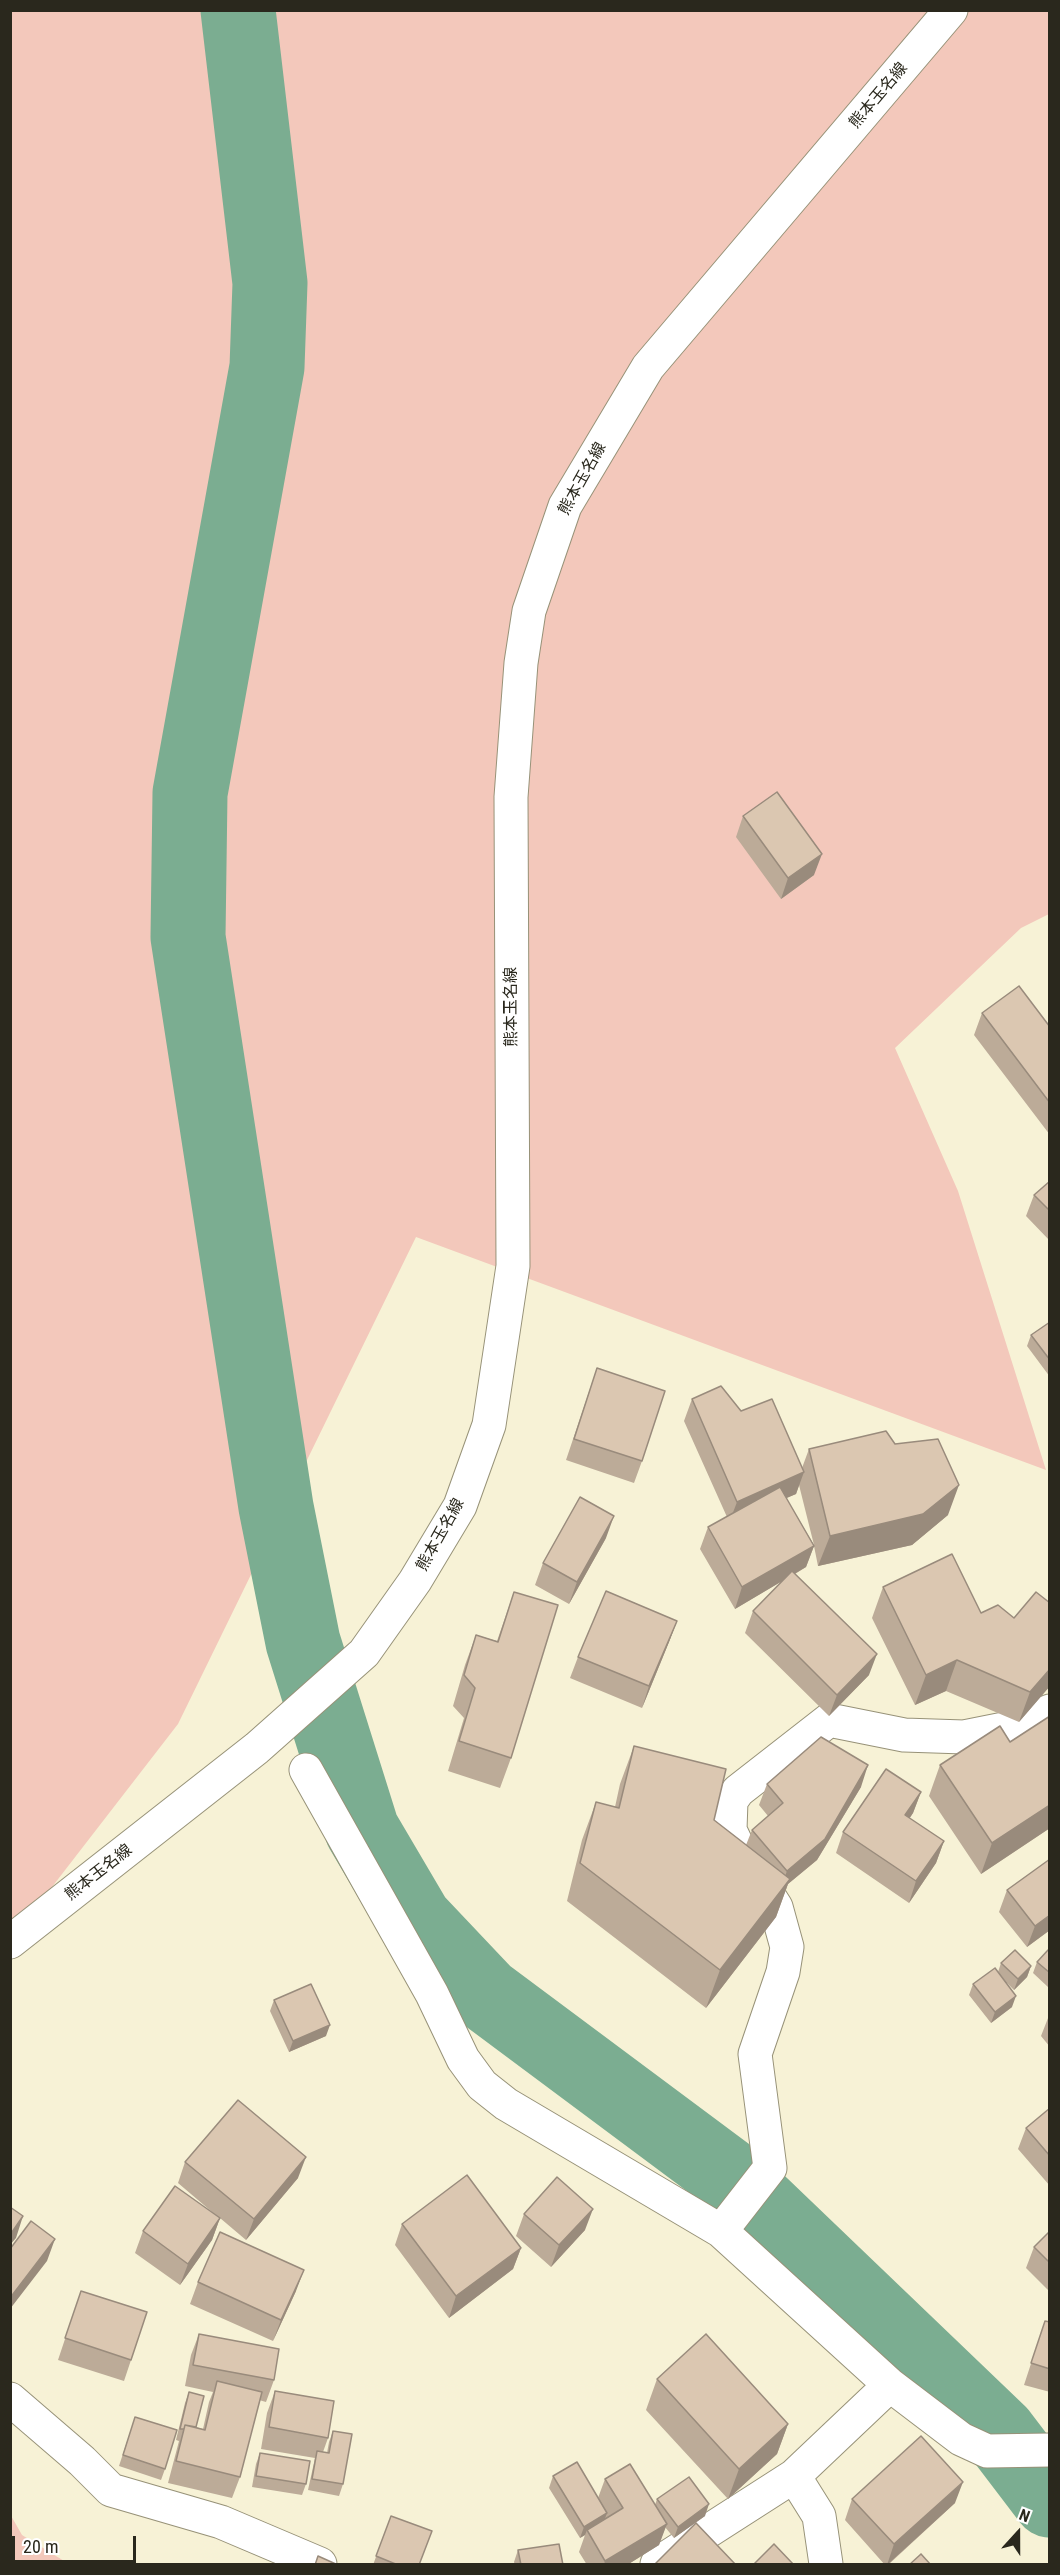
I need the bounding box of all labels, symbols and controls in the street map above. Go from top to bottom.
street label: 熊本玉名線 [846,59,912,133]
street label: 熊本玉名線 [555,439,611,519]
street label: 熊本玉名線 [502,967,522,1047]
street label: 熊本玉名線 [413,1495,469,1575]
street label: 熊本玉名線 [62,1841,136,1905]
north arrow [988,2503,1048,2563]
text: N [1017,2505,1033,2526]
scale bar [15,2524,140,2562]
text: 20 m [23,2536,58,2557]

